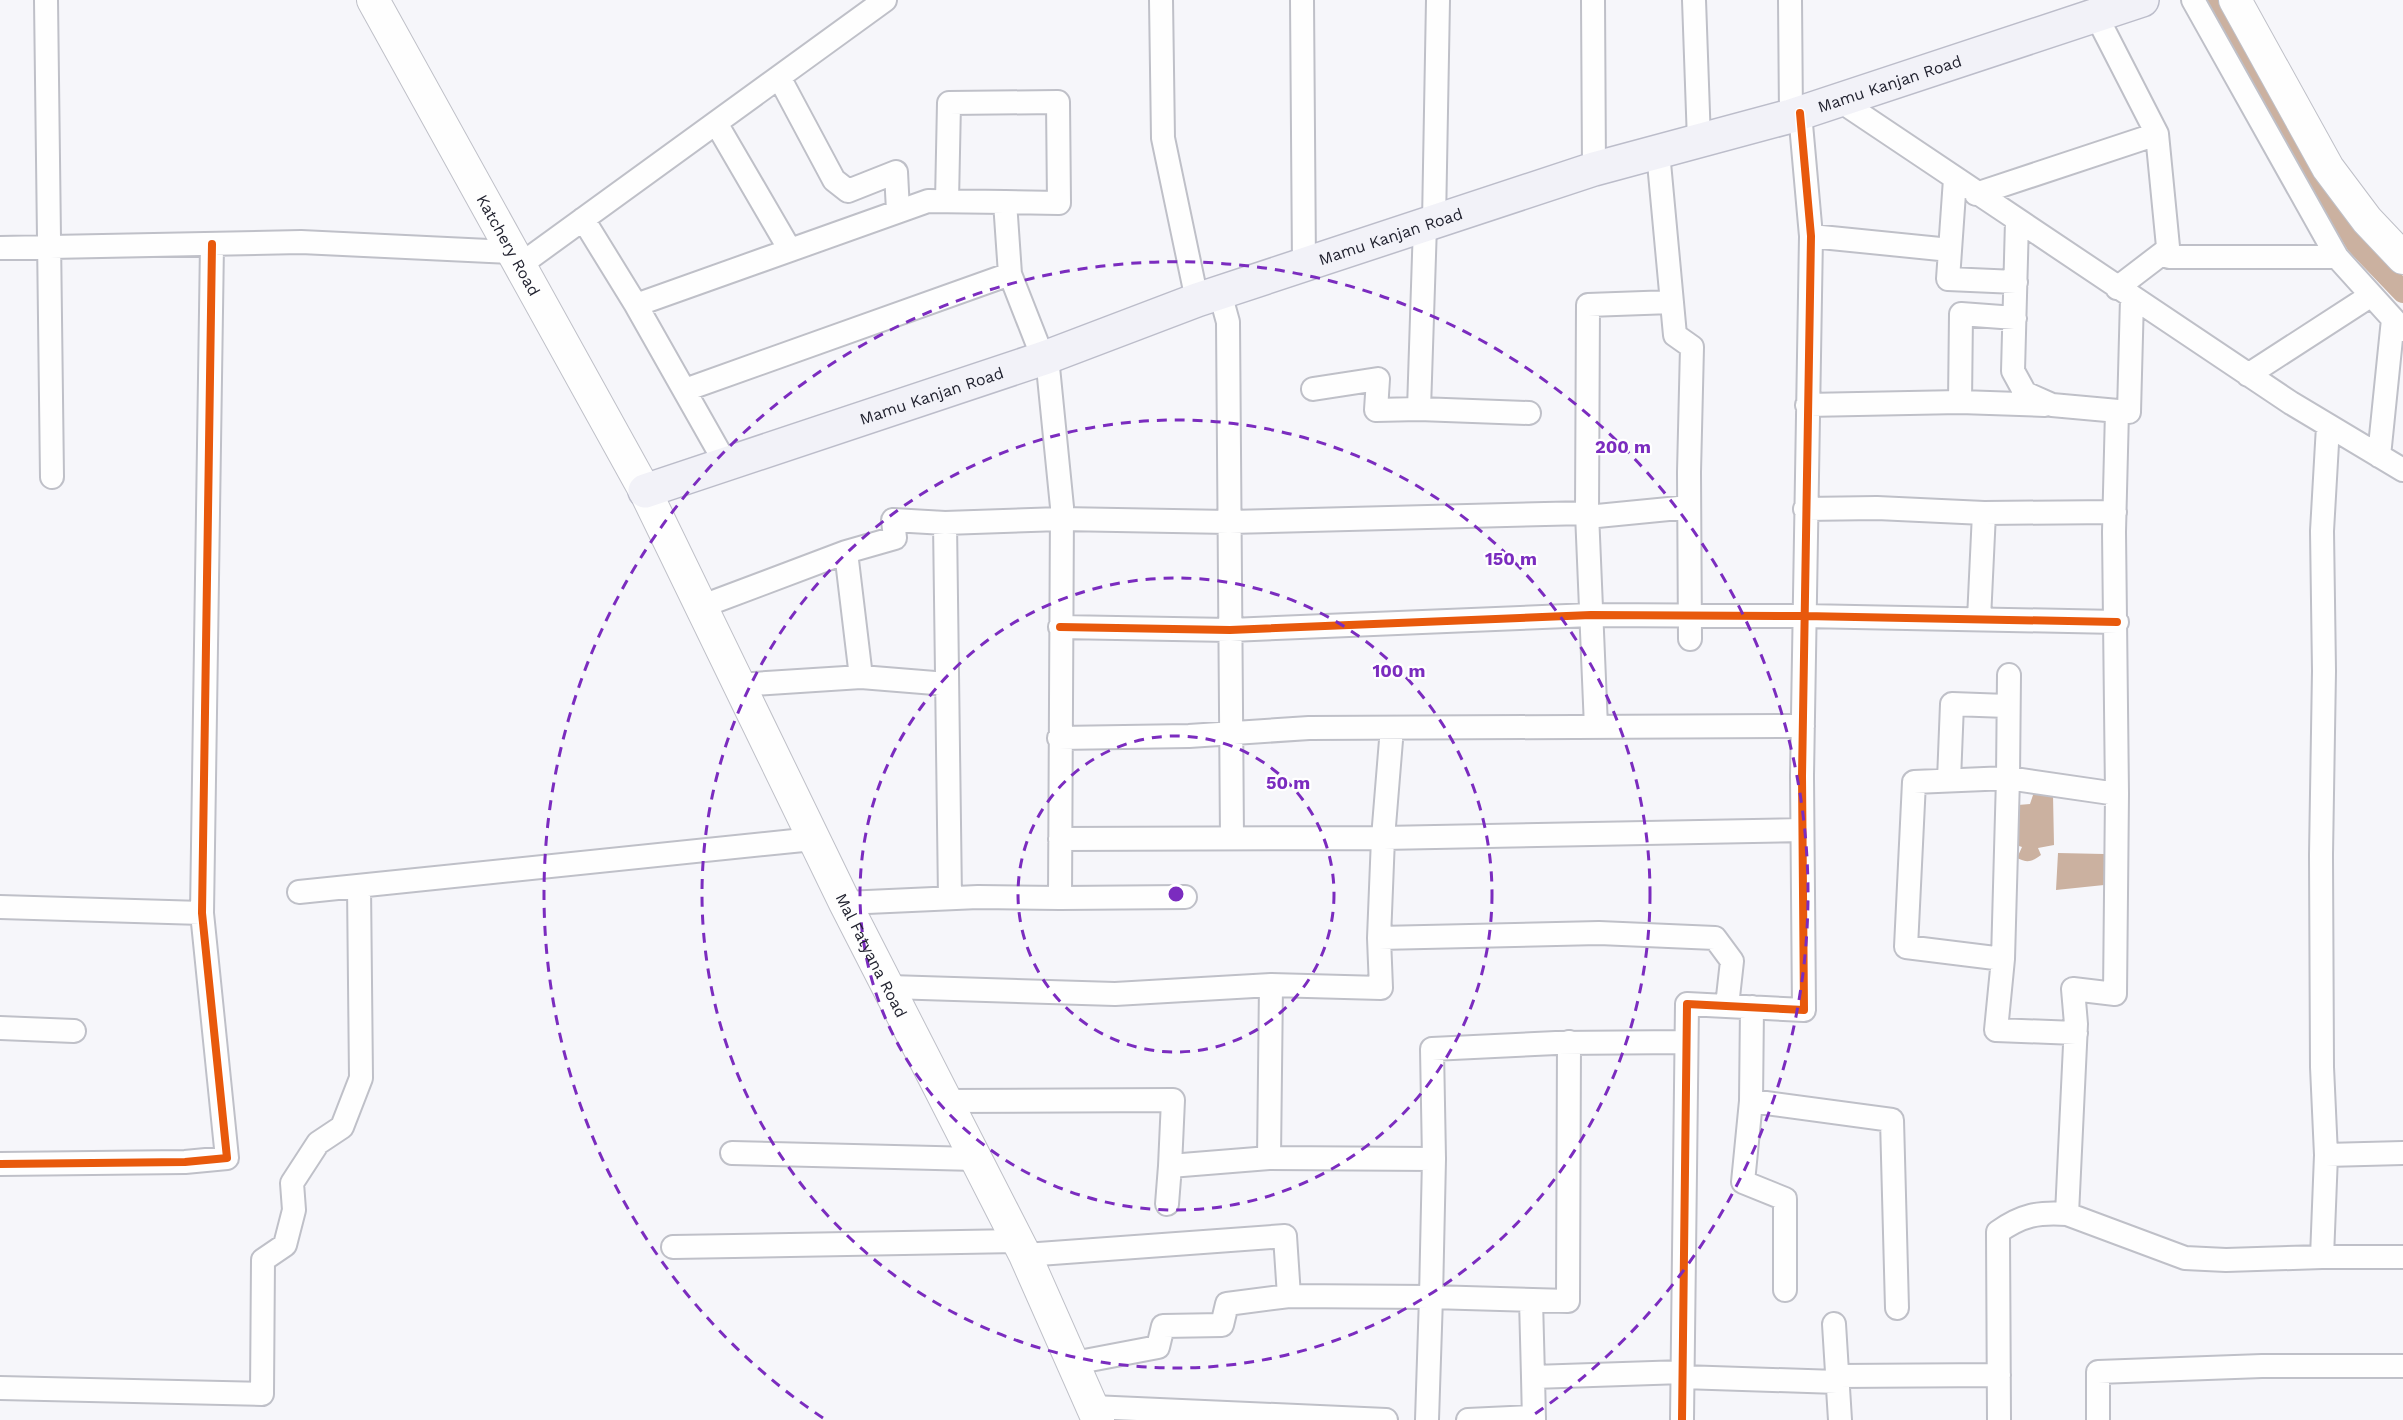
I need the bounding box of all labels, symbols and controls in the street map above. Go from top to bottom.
street label: Mamu Kanjan Road [1815,51,1964,117]
street label: Katchery Road [473,191,544,299]
street label: Mamu Kanjan Road [1316,204,1465,269]
street label: Mamu Kanjan Road [857,363,1006,429]
text: 200 m [1595,436,1651,457]
text: 150 m [1485,548,1537,569]
text: 100 m [1372,660,1426,681]
text: 50 m [1266,772,1310,793]
centre of rings [1166,884,1186,904]
street label: Mal Fatyana Road [832,890,911,1021]

